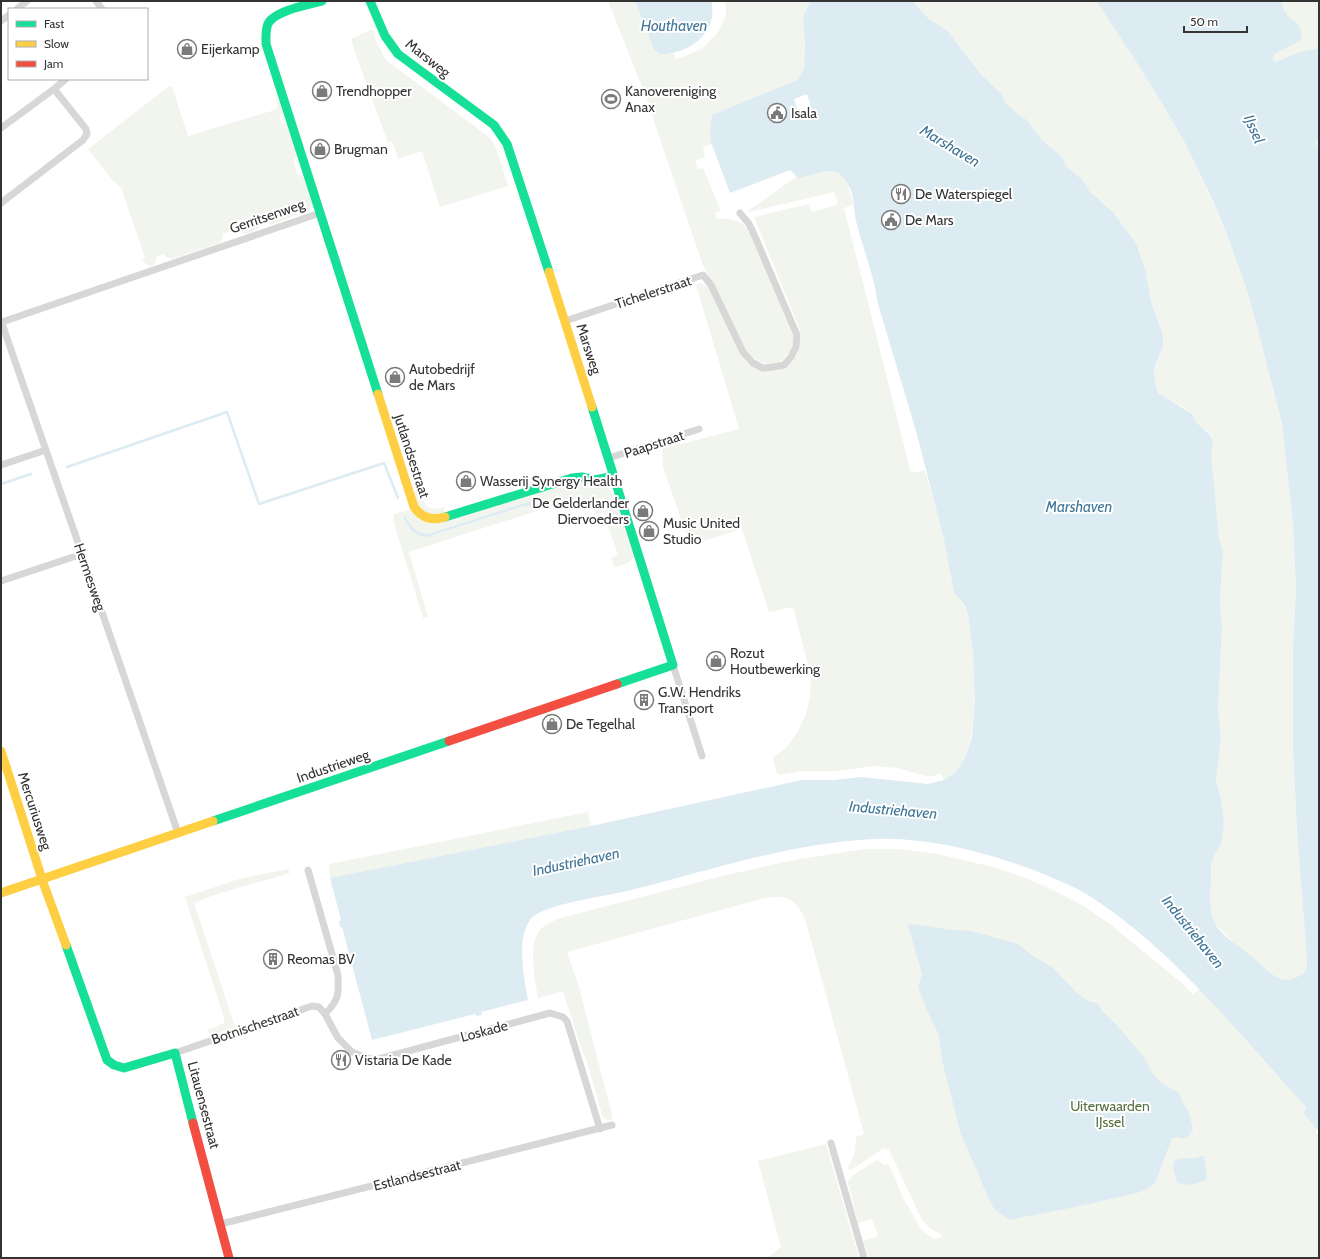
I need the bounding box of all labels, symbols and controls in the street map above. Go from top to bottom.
legend [8,8,148,80]
scale bar [1184,8,1247,34]
text: 50 m [1190,14,1218,29]
text: Fast [44,16,64,31]
water label: Houthaven [641,17,707,35]
street label: Marsweg [402,35,455,82]
text: Slow [44,36,69,51]
shop icon: Eijerkamp [176,38,198,60]
place label: Eijerkamp [201,40,260,58]
text: Jam [43,56,63,71]
shop icon: Trendhopper [311,80,333,102]
place label: Trendhopper [336,82,412,100]
place label: Kanovereniging Anax [625,82,717,116]
sports icon: Kanovereniging Anax [600,88,622,110]
public building icon: Isala [766,102,788,124]
place label: Isala [791,104,817,122]
water label: IJssel [1240,112,1268,147]
water label: Marshaven [916,121,983,171]
shop icon: Brugman [309,138,331,160]
place label: Brugman [334,140,388,158]
restaurant icon: De Waterspiegel [890,183,912,205]
place label: De Waterspiegel [915,185,1013,203]
street label: Gerritsenweg [227,194,308,237]
public building icon: De Mars [880,209,902,231]
place label: De Mars [905,211,954,229]
street label: Tichelerstraat [613,271,694,313]
street label: Marsweg [572,321,606,378]
place label: Autobedrijf de Mars [409,360,475,394]
shop icon: Autobedrijf de Mars [384,366,406,388]
street label: Jutlandsestraat [390,411,434,500]
street label: Paapstraat [622,426,686,462]
shop icon: Wasserij Synergy Health [455,470,477,492]
place label: Wasserij Synergy Health [480,472,622,490]
place label: De Gelderlander Diervoeders [532,494,630,528]
water label: Marshaven [1045,498,1112,516]
shop icon: De Gelderlander Diervoeders [632,500,654,522]
place label: Music United Studio [663,514,740,548]
shop icon: Music United Studio [638,520,660,542]
street label: Hermesweg [70,541,110,614]
place label: Rozut Houtbewerking [730,644,821,678]
shop icon: Rozut Houtbewerking [705,650,727,672]
place label: G.W. Hendriks Transport [658,683,741,717]
building icon: G.W. Hendriks Transport [633,689,655,711]
shop icon: De Tegelhal [541,713,563,735]
place label: De Tegelhal [566,715,636,733]
street label: Industrieweg [294,745,373,787]
street label: Mercuriusweg [14,770,56,853]
water label: Industriehaven [848,797,938,823]
water label: Industriehaven [531,844,621,880]
water label: Industriehaven [1158,892,1228,972]
building icon: Reomas BV [262,948,284,970]
place label: Reomas BV [287,950,355,968]
street label: Botnischestraat [209,1002,301,1048]
street label: Loskade [458,1016,510,1046]
restaurant icon: Vistaria De Kade [330,1049,352,1071]
place label: Vistaria De Kade [355,1051,452,1069]
street label: Litauensestraat [184,1059,224,1151]
park label: Uiterwaarden IJssel [1070,1097,1150,1131]
street label: Estlandsestraat [371,1155,463,1195]

